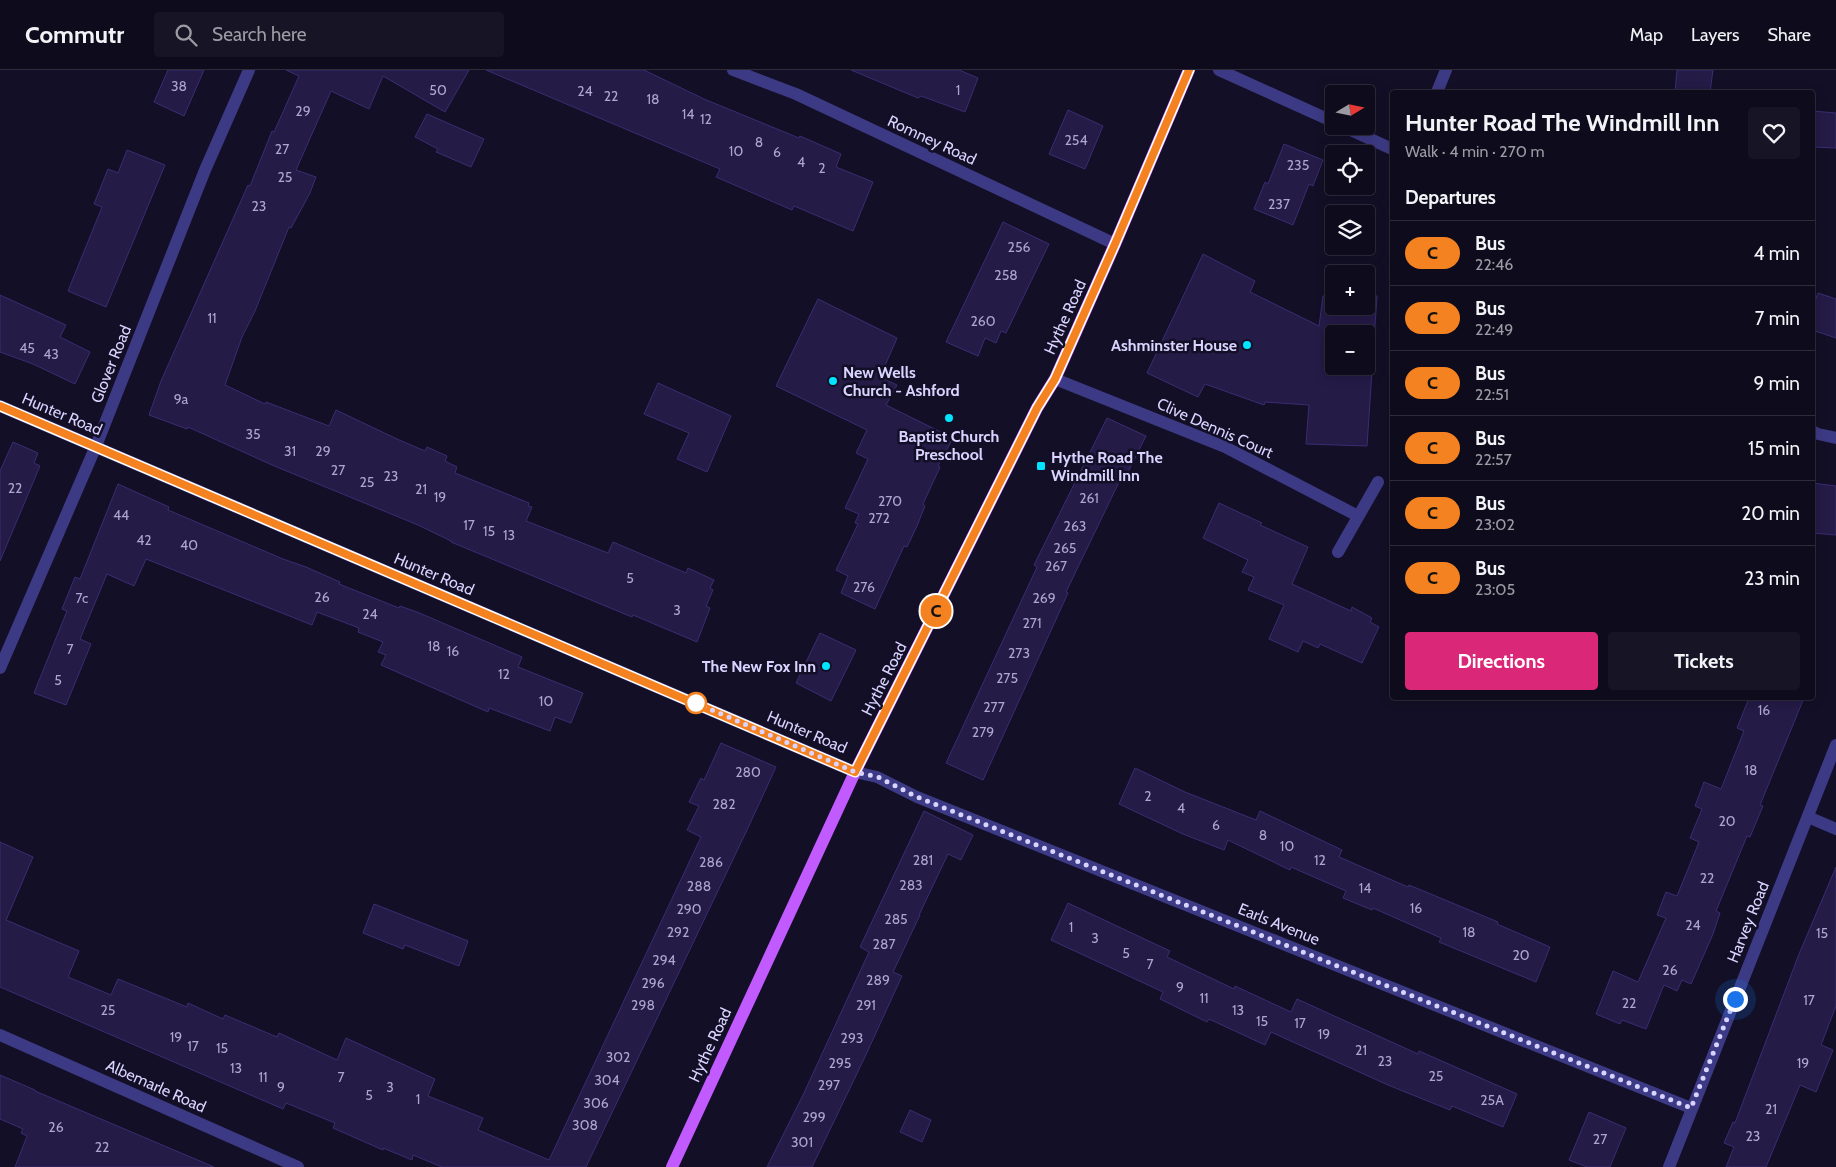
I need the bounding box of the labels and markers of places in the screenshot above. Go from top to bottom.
place label: Ashminster House [1111,336,1237,355]
marker: Ashminster House [1241,339,1253,351]
place label: New Wells Church - Ashford [843,363,960,400]
marker: New Wells Church - Ashford [827,375,839,387]
marker: Baptist Church Preschool [943,412,955,424]
place label: Baptist Church Preschool [899,427,999,464]
place label: Hythe Road The Windmill Inn [1051,448,1163,485]
marker: Hythe Road The Windmill Inn [1035,460,1047,472]
place label: The New Fox Inn [702,657,816,676]
marker: The New Fox Inn [820,660,832,672]
unlabelled marker [685,692,707,714]

